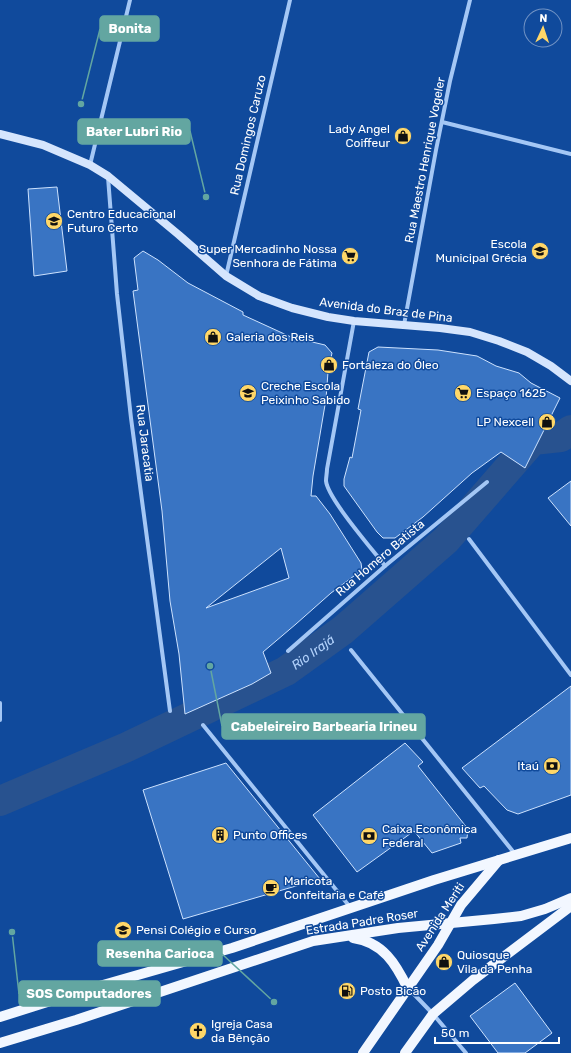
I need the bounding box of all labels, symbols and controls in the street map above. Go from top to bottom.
north arrow [523,8,563,48]
text: N [539,12,548,25]
callout: Bonita [100,16,159,41]
text: Bonita [109,21,151,36]
street label: Rua Domingos Caruzo [227,73,269,197]
street label: Rua Maestro Henrique Vogeler [402,76,448,244]
callout: Bater Lubri Rio [78,119,190,144]
place label: Lady Angel Coiffeur [328,122,390,150]
text: Bater Lubri Rio [86,124,182,139]
shop icon: Lady Angel Coiffeur [393,126,413,146]
place label: Centro Educacional Futuro Certo [67,207,176,235]
school or university icon: Centro Educacional Futuro Certo [44,211,64,231]
place label: Escola Municipal Grécia [435,237,527,265]
school or university icon: Escola Municipal Grécia [530,241,550,261]
place label: Super Mercadinho Nossa Senhora de Fátima [199,242,337,270]
supermarket icon: Super Mercadinho Nossa Senhora de Fátima [340,246,360,266]
street label: Avenida do Braz de Pina [319,295,453,325]
shop icon: Galeria dos Reis [203,327,223,347]
place label: Galeria dos Reis [226,330,314,344]
shop icon: Fortaleza do Óleo [319,355,339,375]
place label: Fortaleza do Óleo [342,358,439,372]
place label: Creche Escola Peixinho Sabido [261,379,350,407]
school or university icon: Creche Escola Peixinho Sabido [238,383,258,403]
supermarket icon: Espaço 1625 [453,383,473,403]
place label: Espaço 1625 [476,386,546,400]
street label: Rua Jaracatia [133,404,157,482]
shop icon: LP Nexcell [537,412,557,432]
place label: LP Nexcell [476,415,534,429]
street label: Rua Homero Batista [333,517,427,599]
water label: Rio Irajá [288,631,337,672]
callout: Cabeleireiro Barbearia Irineu [222,714,425,739]
text: Cabeleireiro Barbearia Irineu [231,719,417,734]
bank icon: Itaú [542,756,562,776]
place label: Itaú [517,759,539,773]
place label: Caixa Econômica Federal [382,822,477,850]
building icon: Punto Offices [210,825,230,845]
bank icon: Caixa Econômica Federal [359,826,379,846]
place label: Punto Offices [233,828,308,842]
place label: Maricota Confeitaria e Café [284,874,384,902]
cafe icon: Maricota Confeitaria e Café [261,878,281,898]
street label: Avenida Meriti [413,880,467,954]
street label: Estrada Padre Roser [305,906,420,938]
school or university icon: Pensi Colégio e Curso [113,920,133,940]
place label: Pensi Colégio e Curso [136,923,257,937]
callout: Resenha Carioca [98,941,222,966]
text: Resenha Carioca [106,946,214,961]
place label: Quiosque Vila da Penha [457,948,532,976]
shop icon: Quiosque Vila da Penha [434,952,454,972]
callout: SOS Computadores [19,981,160,1006]
fuel station icon: Posto Bicão [337,981,357,1001]
place label: Posto Bicão [360,984,426,998]
text: SOS Computadores [26,986,152,1001]
place label: Igreja Casa da Bênção [211,1017,273,1045]
scale bar [435,1019,559,1045]
church icon: Igreja Casa da Bênção [188,1021,208,1041]
text: 50 m [441,1026,469,1040]

